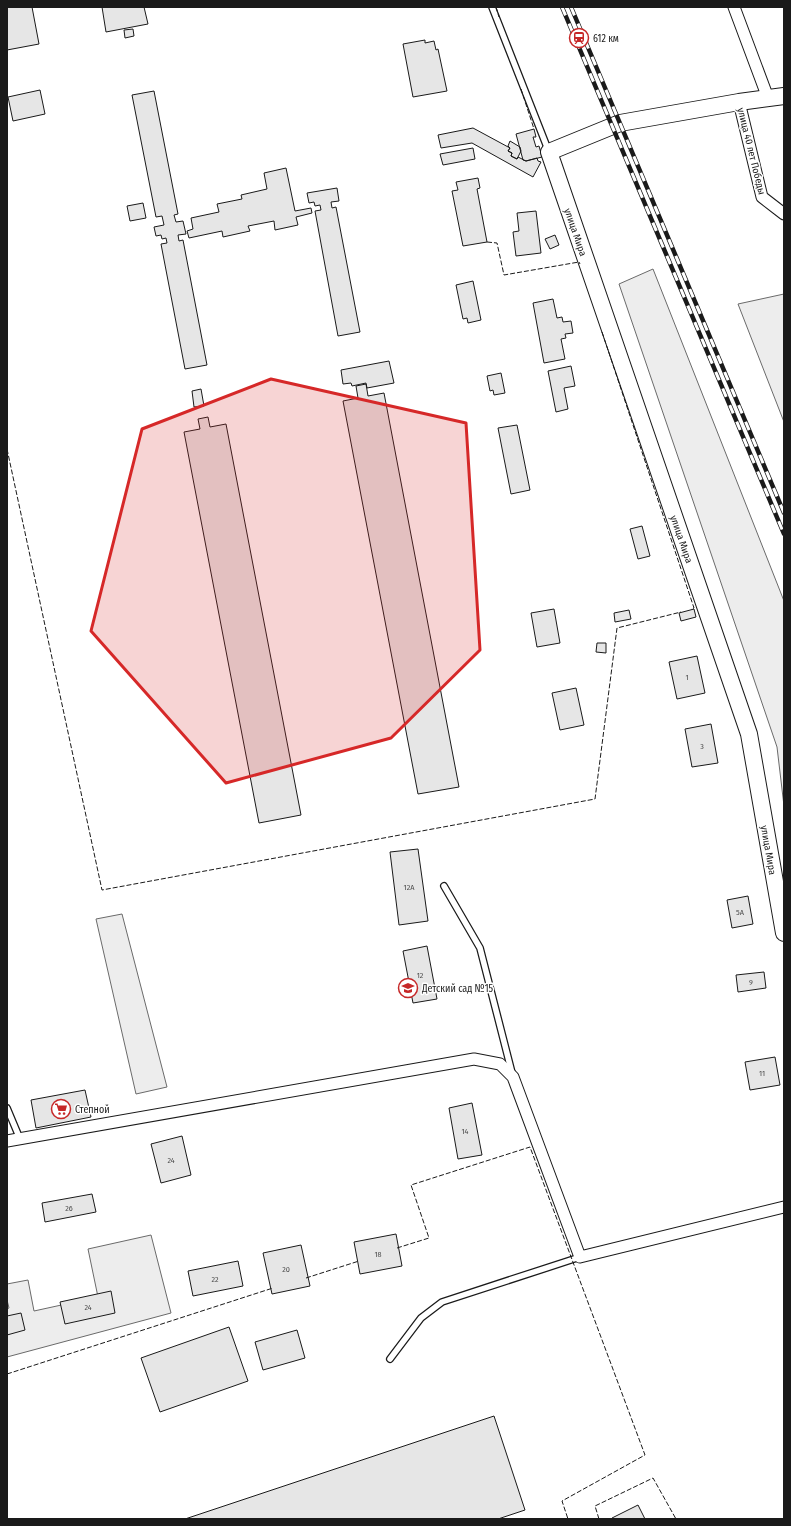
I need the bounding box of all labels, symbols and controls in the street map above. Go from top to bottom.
station icon: 612 км [568,27,590,49]
place label: 612 км [593,33,619,45]
street label: улица 40 лет Победы [734,107,768,196]
street label: улица Мира [561,207,589,258]
street label: улица Мира [667,514,695,565]
house number: 1 [685,673,689,682]
house number: 3 [700,742,704,751]
street label: улица Мира [758,825,778,876]
house number: 12А [404,883,415,892]
house number: 5А [736,908,745,917]
house number: 12 [417,971,424,980]
school or university icon: Детский сад №15 [397,977,419,999]
house number: 9 [749,978,753,987]
place label: Детский сад №15 [421,983,494,995]
house number: 11 [759,1069,765,1078]
supermarket icon: Степной [50,1098,72,1120]
place label: Степной [75,1104,110,1116]
house number: 14 [462,1127,469,1136]
house number: 24 [167,1156,175,1165]
house number: 26 [65,1204,73,1213]
house number: 18 [374,1250,382,1259]
house number: 20 [282,1265,290,1274]
house number: 22 [211,1275,219,1284]
house number: 24 [84,1303,92,1312]

